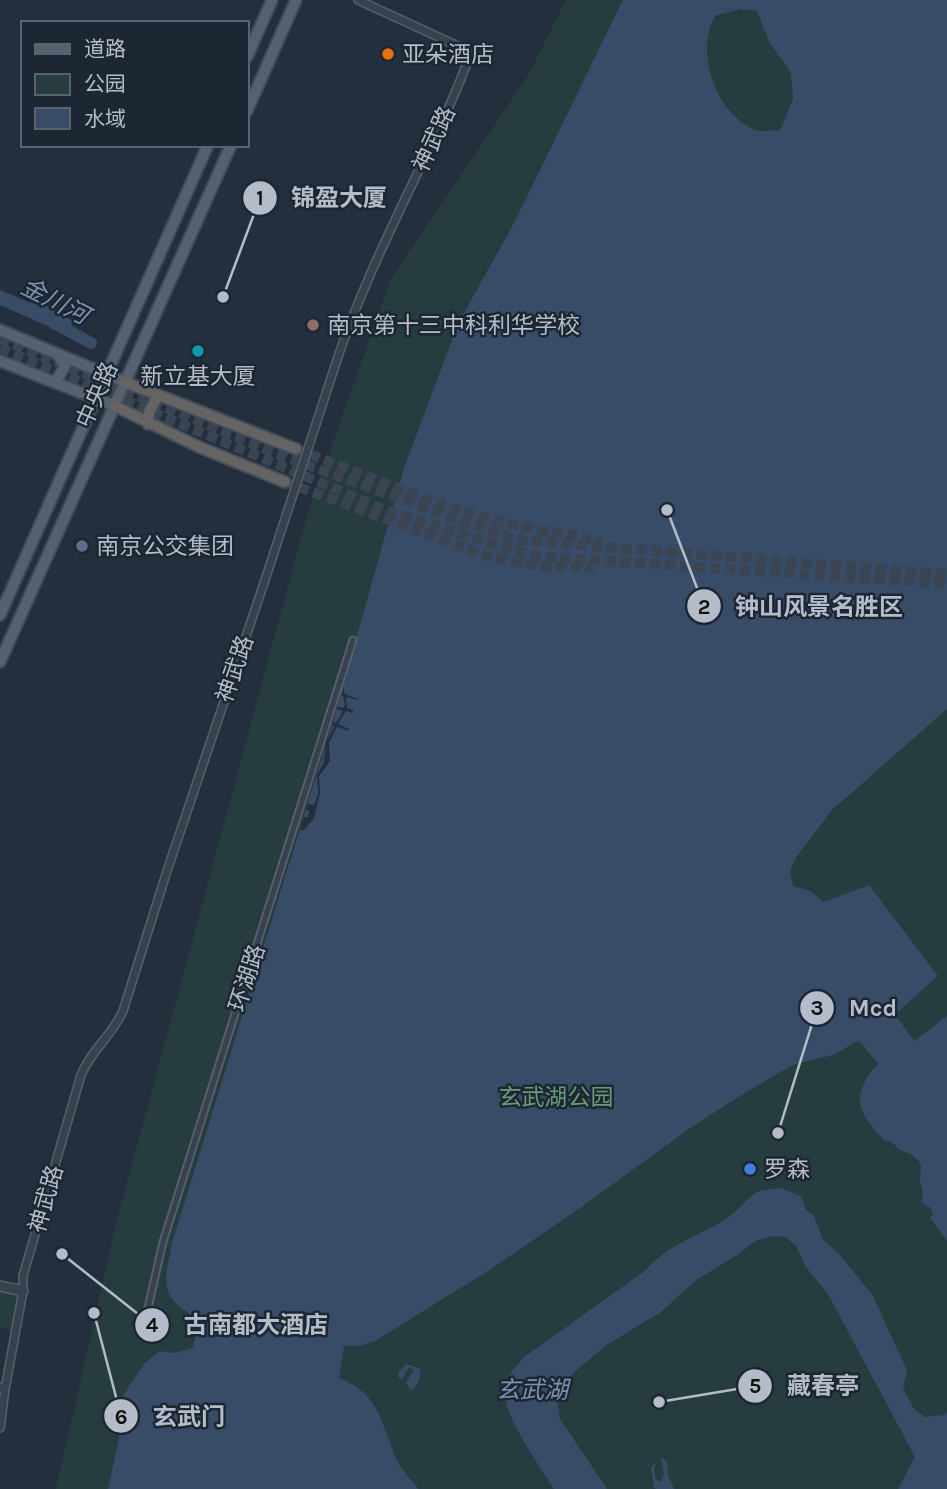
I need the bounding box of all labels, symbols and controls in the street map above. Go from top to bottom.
legend [21,21,248,147]
text: 道路 [84,37,126,61]
place label: 亚朵酒店 [402,41,494,68]
marker: 亚朵酒店 [380,46,396,62]
text: 公园 [84,72,126,96]
street label: 神武路 [407,102,461,176]
text: 水域 [84,107,126,131]
callout: 锦盈大厦 [242,175,401,220]
text: 锦盈大厦 [291,184,387,212]
text: 1 [256,186,264,210]
water label: 金川河 [17,272,97,332]
place label: 南京第十三中科利华学校 [327,312,580,339]
marker: 南京第十三中科利华学校 [305,317,321,333]
marker: 新立基大厦 [190,343,206,359]
street label: 中央路 [71,358,123,432]
place label: 新立基大厦 [141,363,256,390]
place label: 南京公交集团 [96,533,234,560]
marker: 南京公交集团 [74,538,90,554]
callout: 钟山风景名胜区 [686,584,917,629]
text: 钟山风景名胜区 [735,593,903,621]
text: 2 [698,595,710,619]
street label: 神武路 [211,632,259,706]
street label: 环湖路 [223,941,271,1015]
callout: Mcd [800,985,911,1030]
text: Mcd [849,994,897,1022]
text: 3 [810,996,824,1020]
park label: 玄武湖公园 [499,1084,614,1111]
place label: 罗森 [764,1156,810,1183]
marker: 罗森 [742,1161,758,1177]
street label: 神武路 [24,1162,68,1236]
callout: 古南都大酒店 [135,1302,342,1347]
text: 古南都大酒店 [184,1311,328,1339]
text: 4 [146,1313,159,1337]
callout: 藏春亭 [738,1364,873,1409]
text: 藏春亭 [787,1372,859,1400]
text: 5 [749,1374,761,1398]
water label: 玄武湖 [496,1376,572,1404]
callout: 玄武门 [104,1394,239,1439]
text: 玄武门 [153,1403,225,1431]
text: 6 [115,1405,127,1429]

